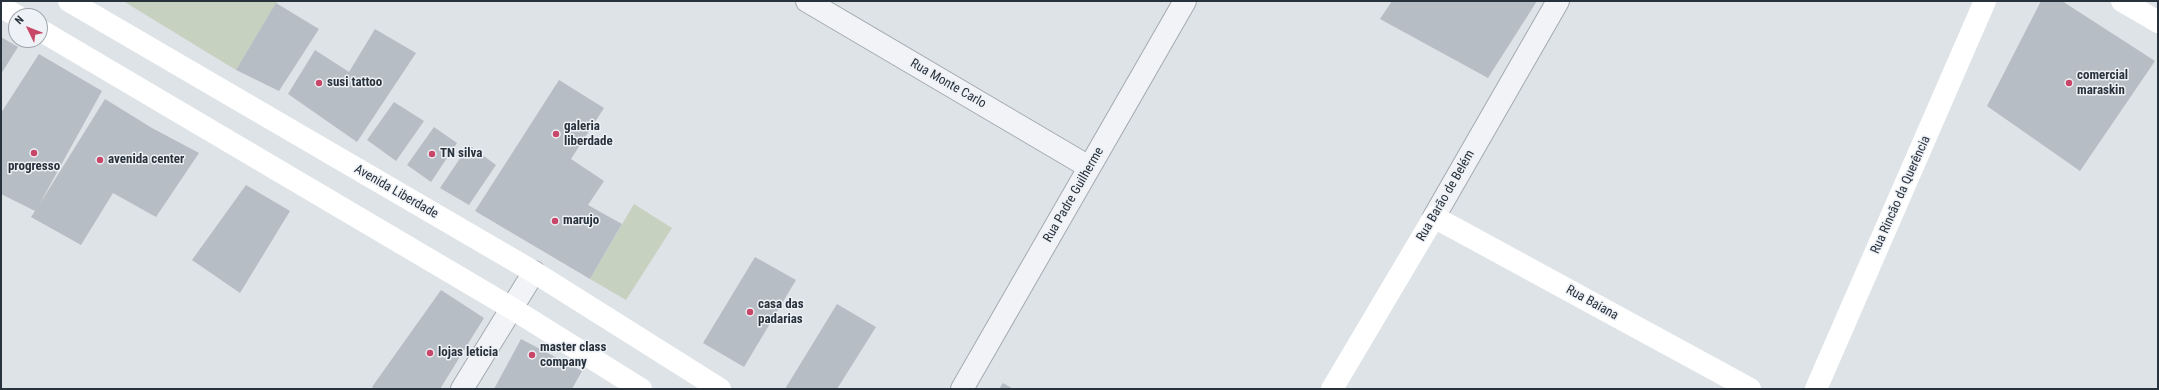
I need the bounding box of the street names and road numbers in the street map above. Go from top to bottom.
street label: Rua Monte Carlo [907,56,989,112]
street label: Rua Rincão da Querência [1868,134,1934,256]
street label: Rua Padre Guilherme [1040,145,1108,245]
street label: Rua Barão de Belém [1414,148,1478,244]
street label: Avenida Liberdade [351,162,441,222]
street label: Rua Baiana [1563,282,1621,324]

